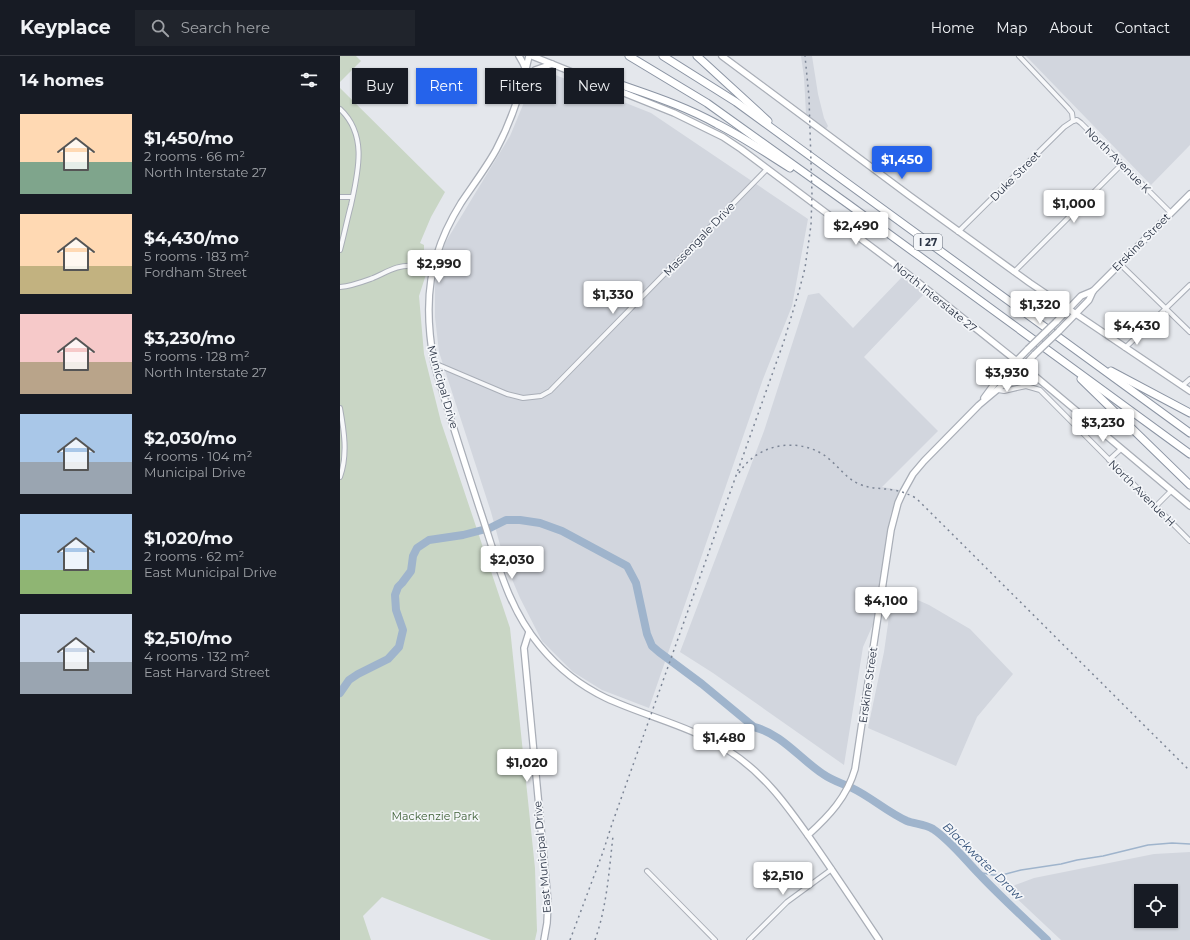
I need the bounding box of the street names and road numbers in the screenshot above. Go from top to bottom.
street label: North Avenue K [1082,124,1154,196]
street label: Duke Street [987,147,1044,204]
street label: Massengale Drive [660,199,738,279]
street label: Erskine Street [1109,209,1174,274]
road number: I 27 [914,234,942,250]
street label: North Interstate 27 [890,259,980,335]
street label: Municipal Drive [424,344,462,431]
street label: North Avenue H [1106,457,1178,529]
street label: Erskine Street [856,645,880,724]
street label: East Municipal Drive [530,800,554,914]

